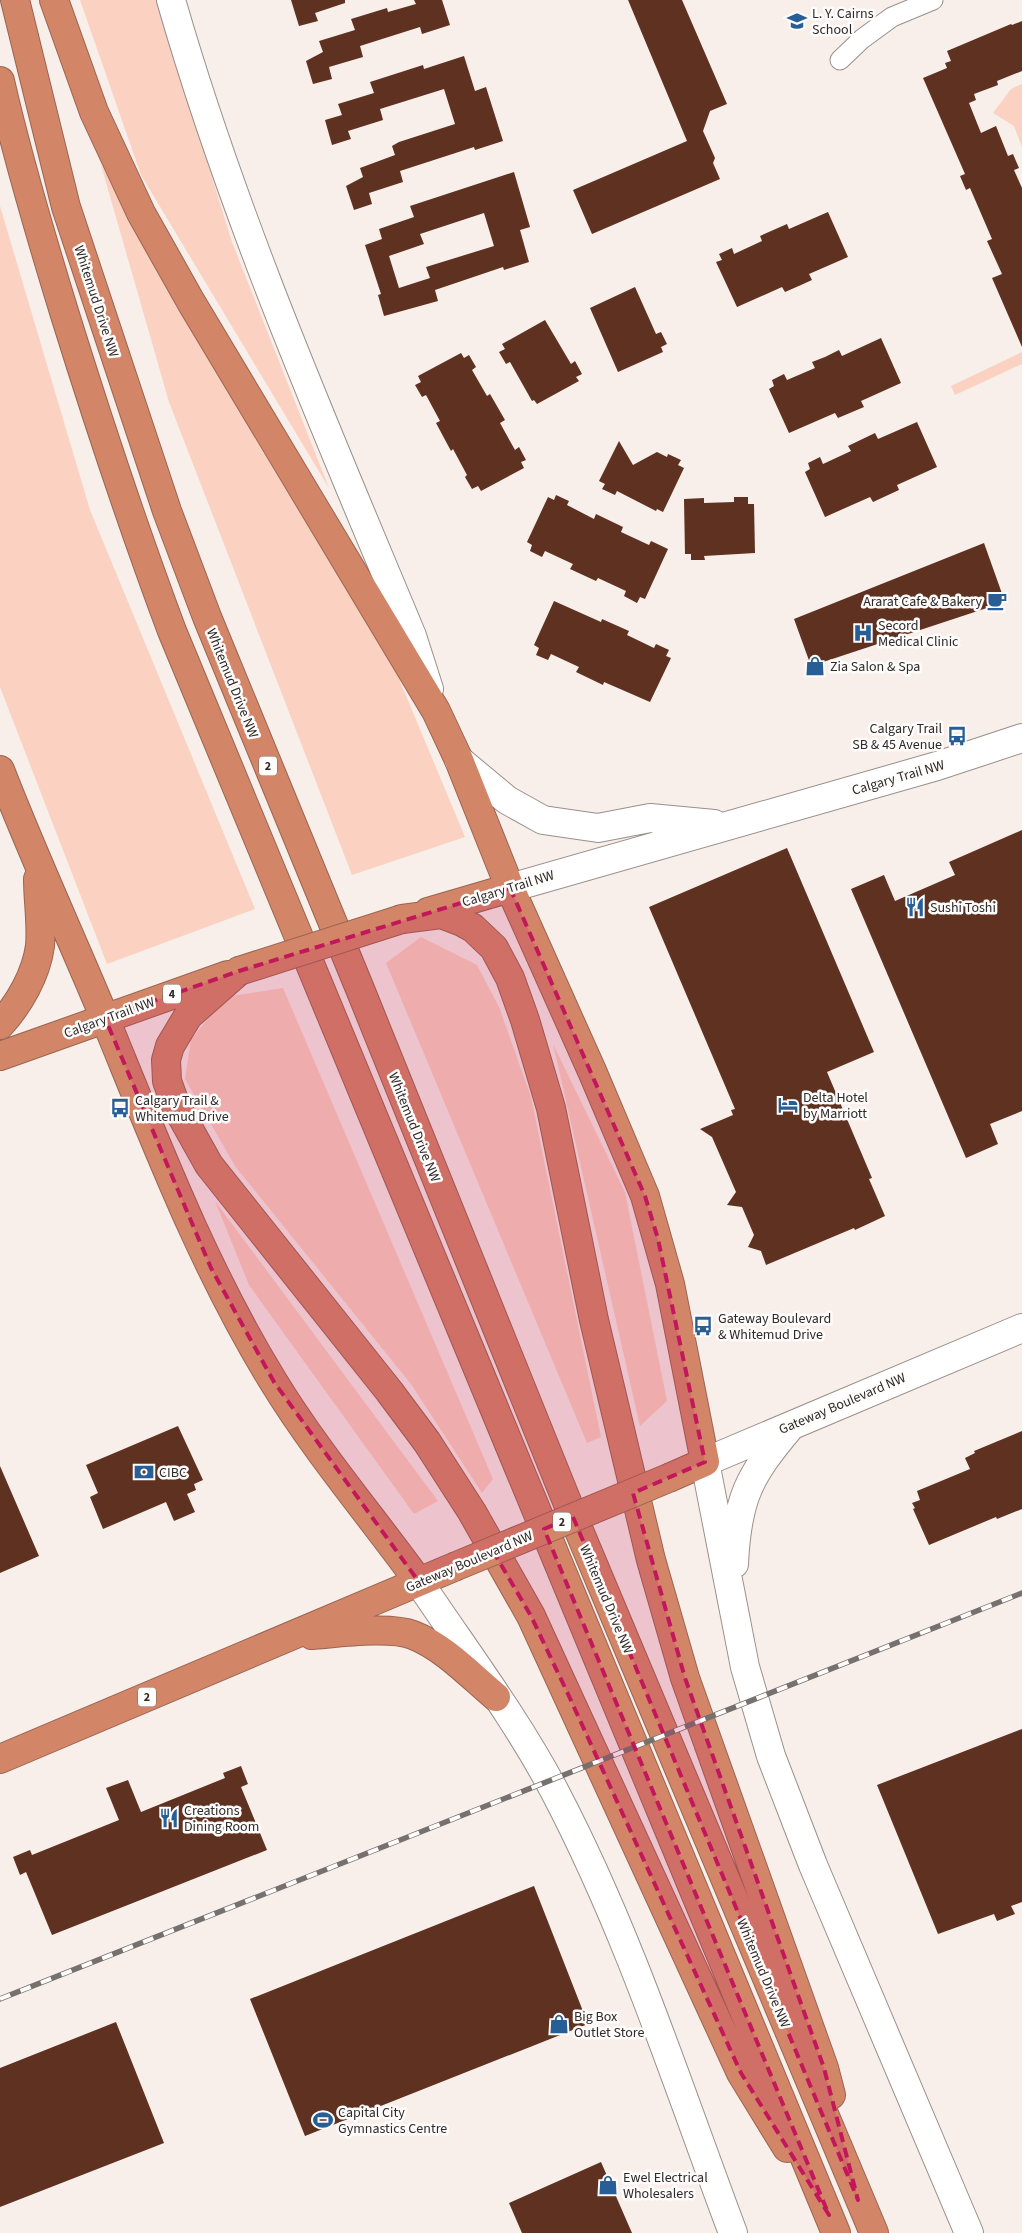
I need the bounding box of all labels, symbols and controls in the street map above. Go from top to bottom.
place label: L. Y. Cairns School [812,4,874,40]
school or university icon: L. Y. Cairns School [786,10,808,32]
street label: Whitemud Drive NW [69,243,124,360]
cafe icon: Ararat Cafe & Bakery [986,590,1008,612]
place label: Ararat Cafe & Bakery [863,592,982,612]
place label: Secord Medical Clinic [878,616,959,652]
hospital icon: Secord Medical Clinic [852,622,874,644]
street label: Whitemud Drive NW [201,626,263,741]
shop icon: Zia Salon & Spa [804,655,826,677]
place label: Zia Salon & Spa [830,657,920,677]
place label: Calgary Trail SB & 45 Avenue [852,719,942,755]
bus stop icon: Calgary Trail SB & 45 Avenue [946,725,968,747]
street label: Calgary Trail NW [850,755,947,801]
road number: 2 [259,756,277,776]
street label: Calgary Trail NW [460,865,557,912]
restaurant icon: Sushi Toshi [904,896,926,918]
place label: Sushi Toshi [930,898,996,918]
road number: 4 [163,984,181,1004]
street label: Calgary Trail NW [61,992,158,1044]
street label: Whitemud Drive NW [383,1070,445,1185]
place label: Delta Hotel by Marriott [803,1088,868,1124]
place label: Calgary Trail & Whitemud Drive [135,1091,229,1127]
hotel icon: Delta Hotel by Marriott [777,1094,799,1116]
bus stop icon: Calgary Trail & Whitemud Drive [109,1097,131,1119]
place label: Gateway Boulevard & Whitemud Drive [718,1309,831,1345]
bus stop icon: Gateway Boulevard & Whitemud Drive [692,1315,714,1337]
street label: Gateway Boulevard NW [776,1368,909,1440]
bank icon: CIBC [133,1461,155,1483]
place label: CIBC [159,1463,187,1483]
road number: 2 [553,1512,571,1531]
street label: Gateway Boulevard NW [403,1526,536,1598]
street label: Whitemud Drive NW [574,1542,638,1657]
road number: 2 [138,1688,156,1706]
place label: Creations Dining Room [184,1801,259,1837]
restaurant icon: Creations Dining Room [158,1807,180,1829]
street label: Whitemud Drive NW [731,1916,795,2031]
place label: Big Box Outlet Store [574,2007,645,2043]
shop icon: Big Box Outlet Store [548,2013,570,2035]
place label: Capital City Gymnastics Centre [338,2103,447,2139]
sports icon: Capital City Gymnastics Centre [312,2109,334,2131]
place label: Ewel Electrical Wholesalers [623,2168,708,2204]
shop icon: Ewel Electrical Wholesalers [597,2174,619,2196]

